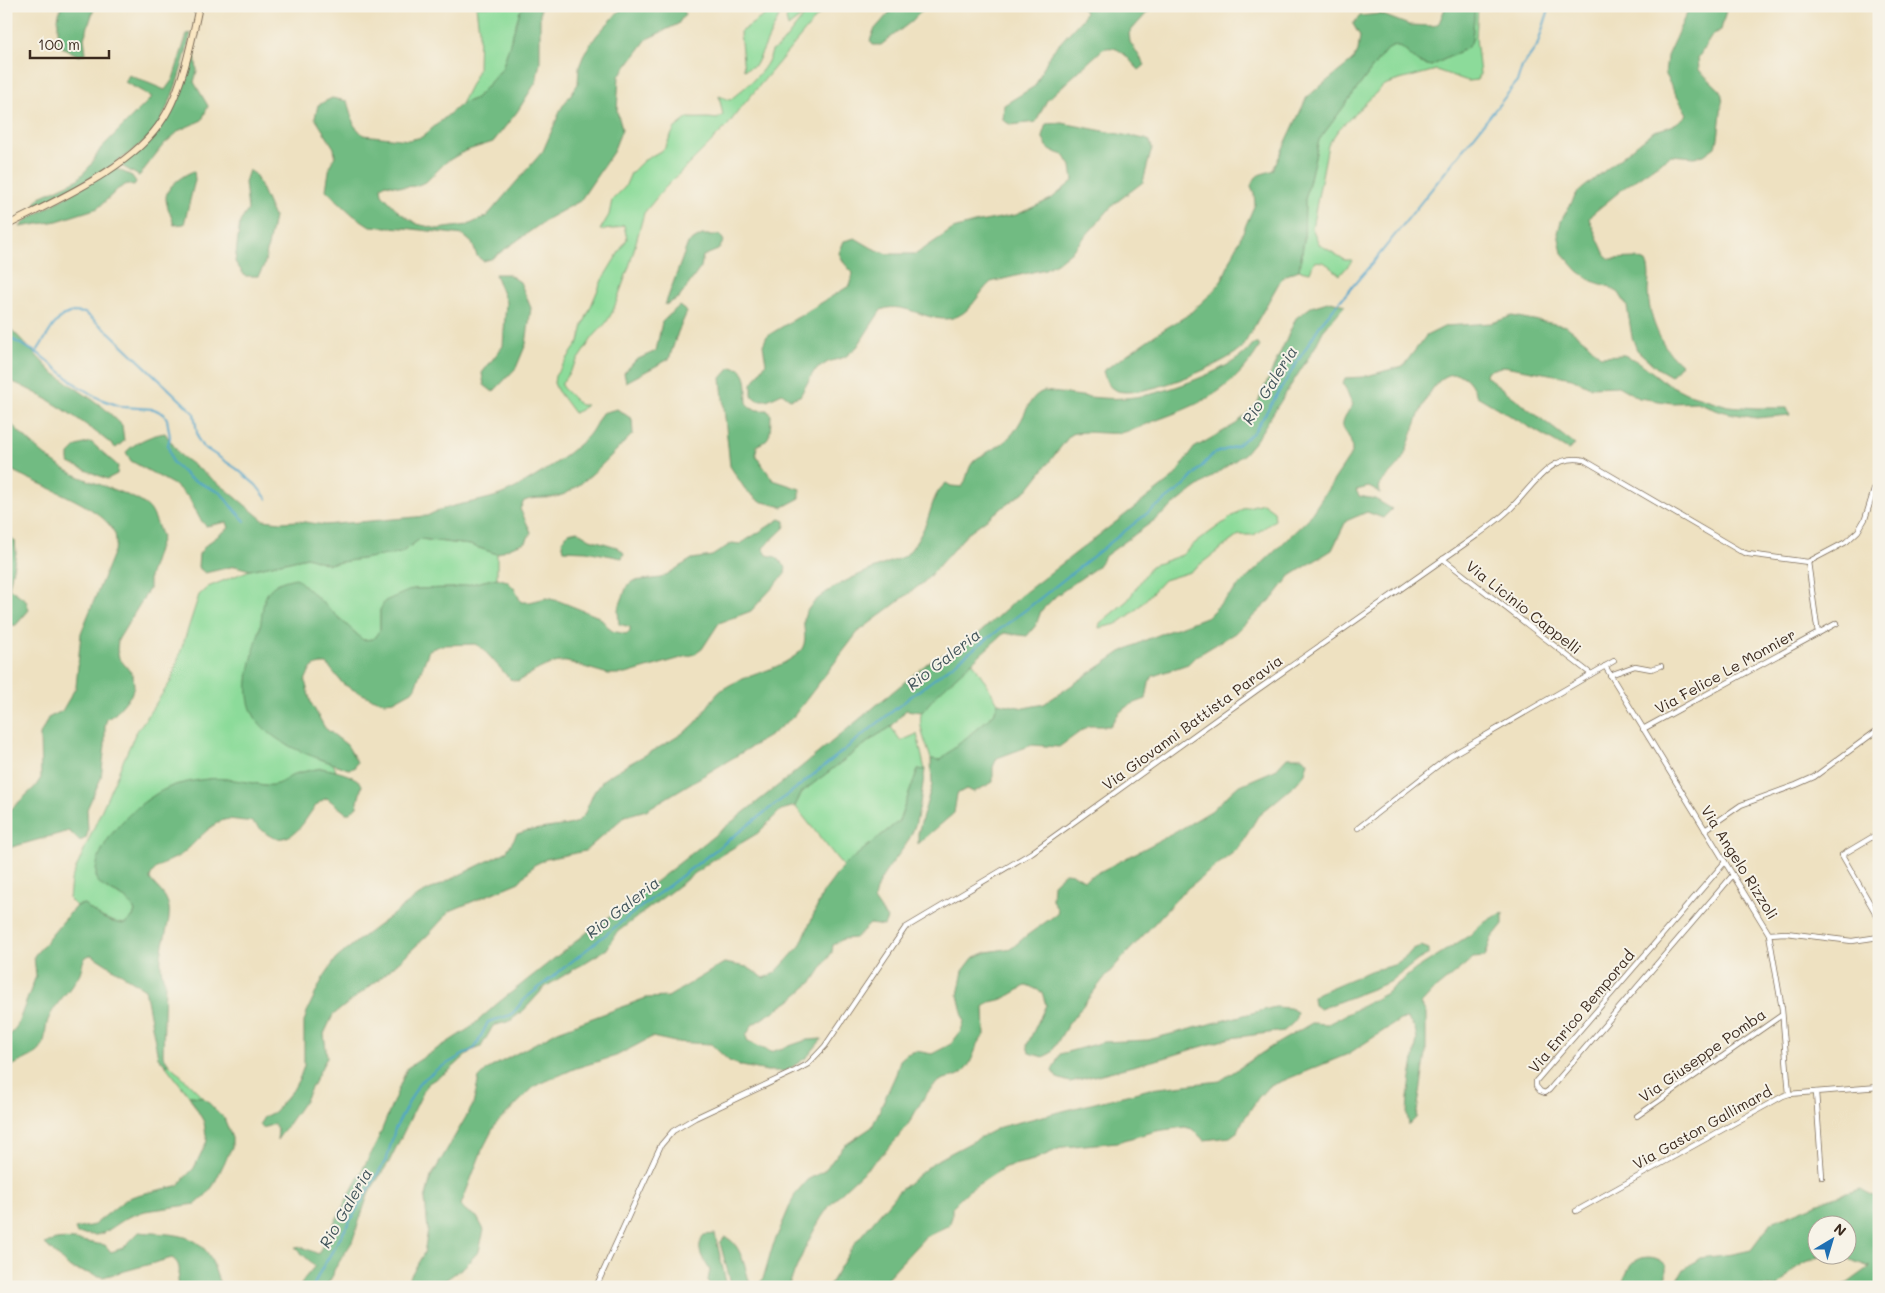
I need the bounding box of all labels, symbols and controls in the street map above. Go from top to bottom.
scale bar [30,28,109,60]
text: 100 m [38,34,80,54]
water label: Rio Galeria [1237,342,1301,428]
street label: Via Licinio Cappelli [1462,556,1586,658]
water label: Rio Galeria [902,624,984,694]
street label: Via Felice Le Monnier [1651,624,1799,718]
street label: Via Giovanni Battista Paravia [1098,650,1286,794]
street label: Via Angelo Rizzoli [1697,801,1783,923]
water label: Rio Galeria [581,872,663,942]
street label: Via Enrico Bemporad [1524,945,1638,1077]
street label: Via Giuseppe Pomba [1635,1004,1769,1106]
street label: Via Gaston Gallimard [1629,1081,1775,1173]
water label: Rio Galeria [314,1164,376,1252]
north arrow [1808,1216,1858,1266]
text: N [1830,1219,1850,1240]

